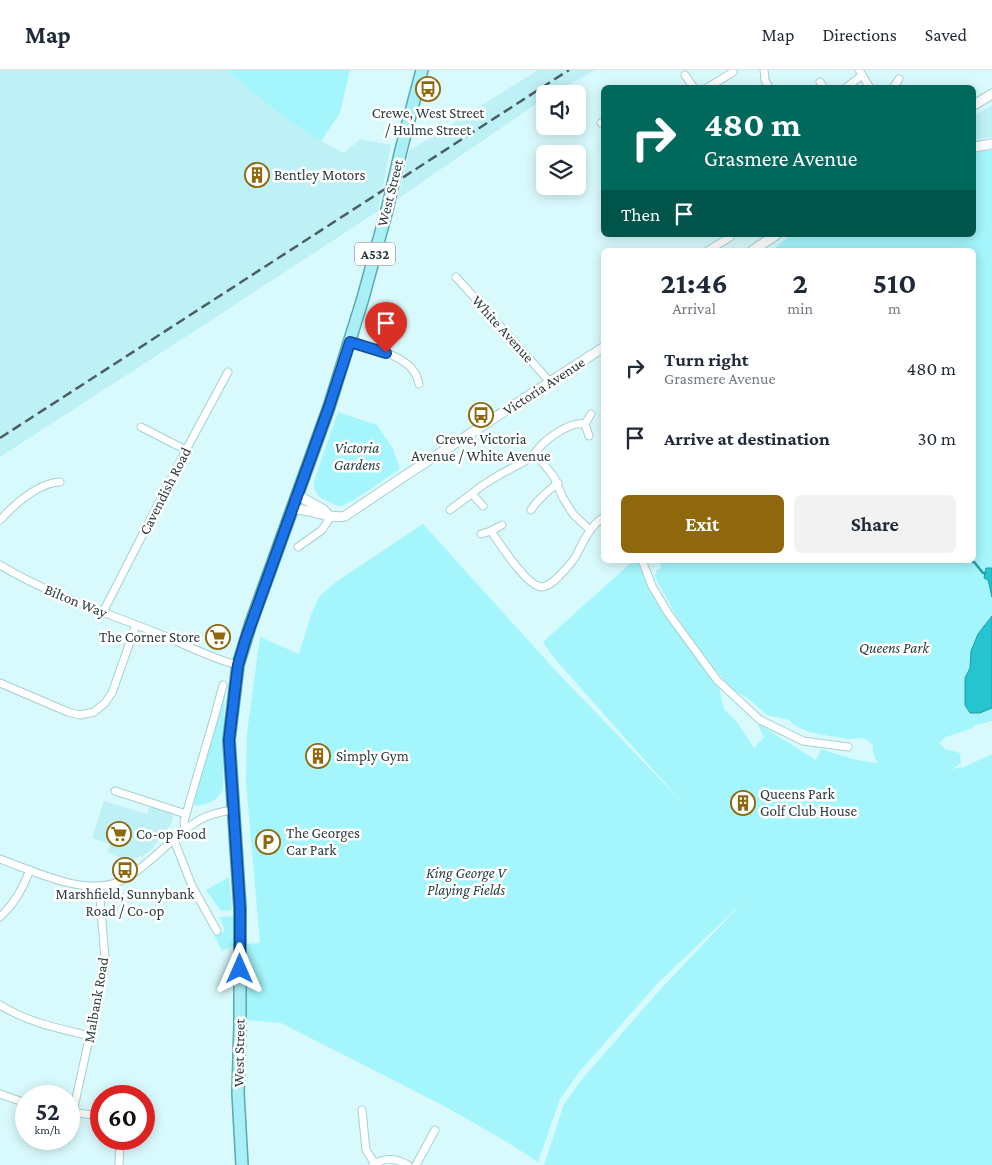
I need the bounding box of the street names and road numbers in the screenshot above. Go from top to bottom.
street label: West Street [374,157,406,228]
road number: A532 [355,242,395,265]
street label: White Avenue [469,292,537,366]
street label: Victoria Avenue [500,353,588,418]
street label: Cavendish Road [136,444,194,537]
street label: Bilton Way [42,581,110,622]
street label: Malbank Road [81,956,111,1044]
street label: West Street [230,1018,248,1087]

